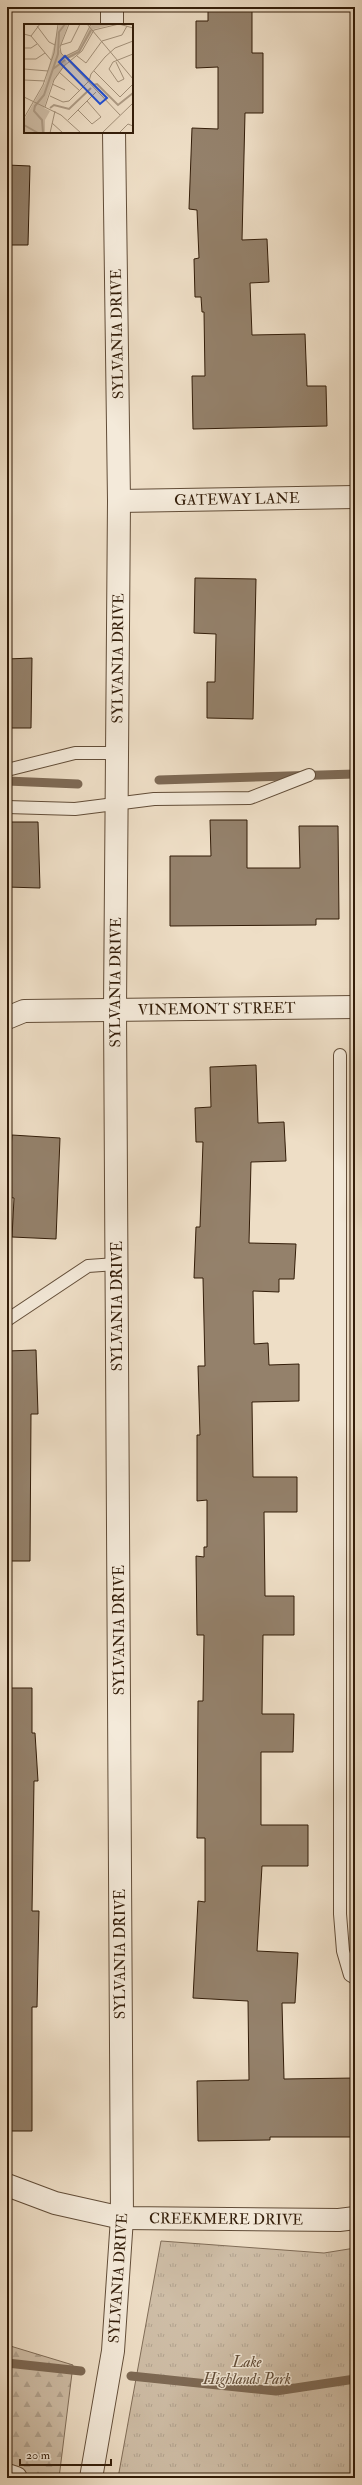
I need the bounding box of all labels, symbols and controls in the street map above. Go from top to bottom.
inset map [24,24,133,133]
street label: SYLVANIA DRIVE [107,269,128,399]
street label: GATEWAY LANE [174,489,300,510]
street label: SYLVANIA DRIVE [108,593,128,723]
street label: SYLVANIA DRIVE [106,917,126,1047]
street label: VINEMONT STREET [137,999,296,1020]
street label: SYLVANIA DRIVE [108,1241,127,1371]
street label: SYLVANIA DRIVE [110,1565,129,1695]
street label: SYLVANIA DRIVE [111,1889,130,2019]
street label: CREEKMERE DRIVE [149,2209,303,2230]
street label: SYLVANIA DRIVE [105,2212,132,2344]
park label: Lake Highlands Park [202,2353,291,2389]
scale bar [20,2441,111,2467]
text: 20 m [26,2448,51,2463]

